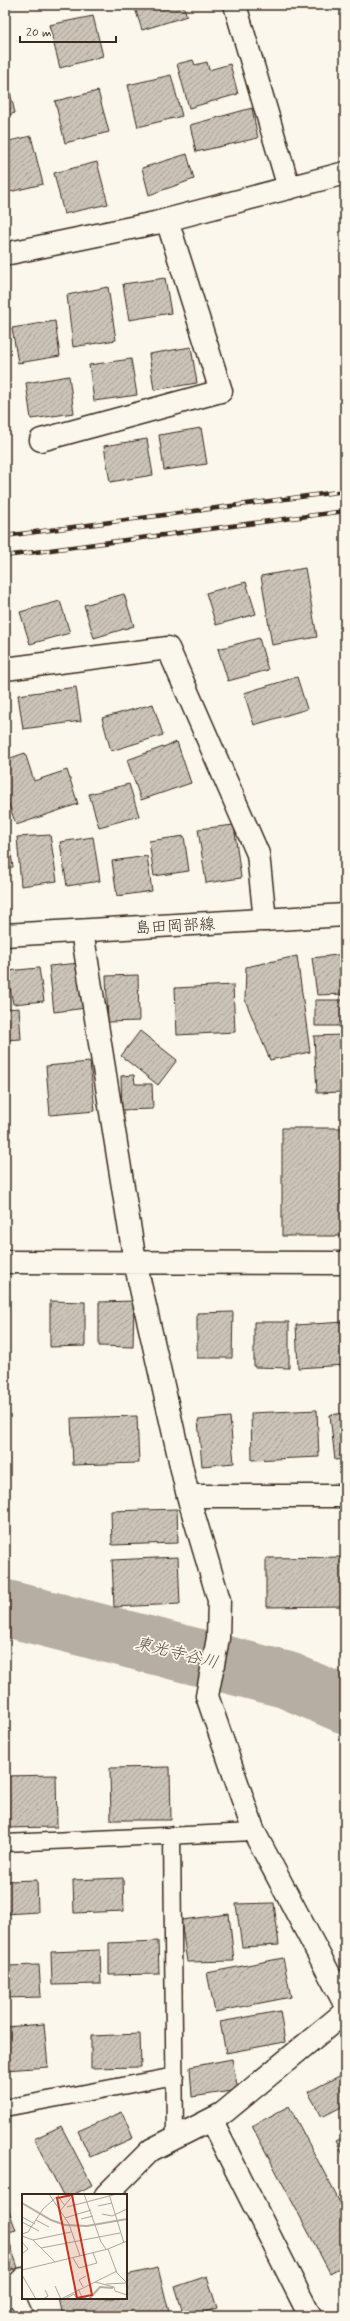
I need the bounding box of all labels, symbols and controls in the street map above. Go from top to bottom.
scale bar [20,18,116,44]
text: 20 m [26,25,52,41]
street label: 島田岡部線 [135,914,216,939]
water label: 東光寺谷川 [133,1632,221,1674]
inset map [22,2194,127,2299]

